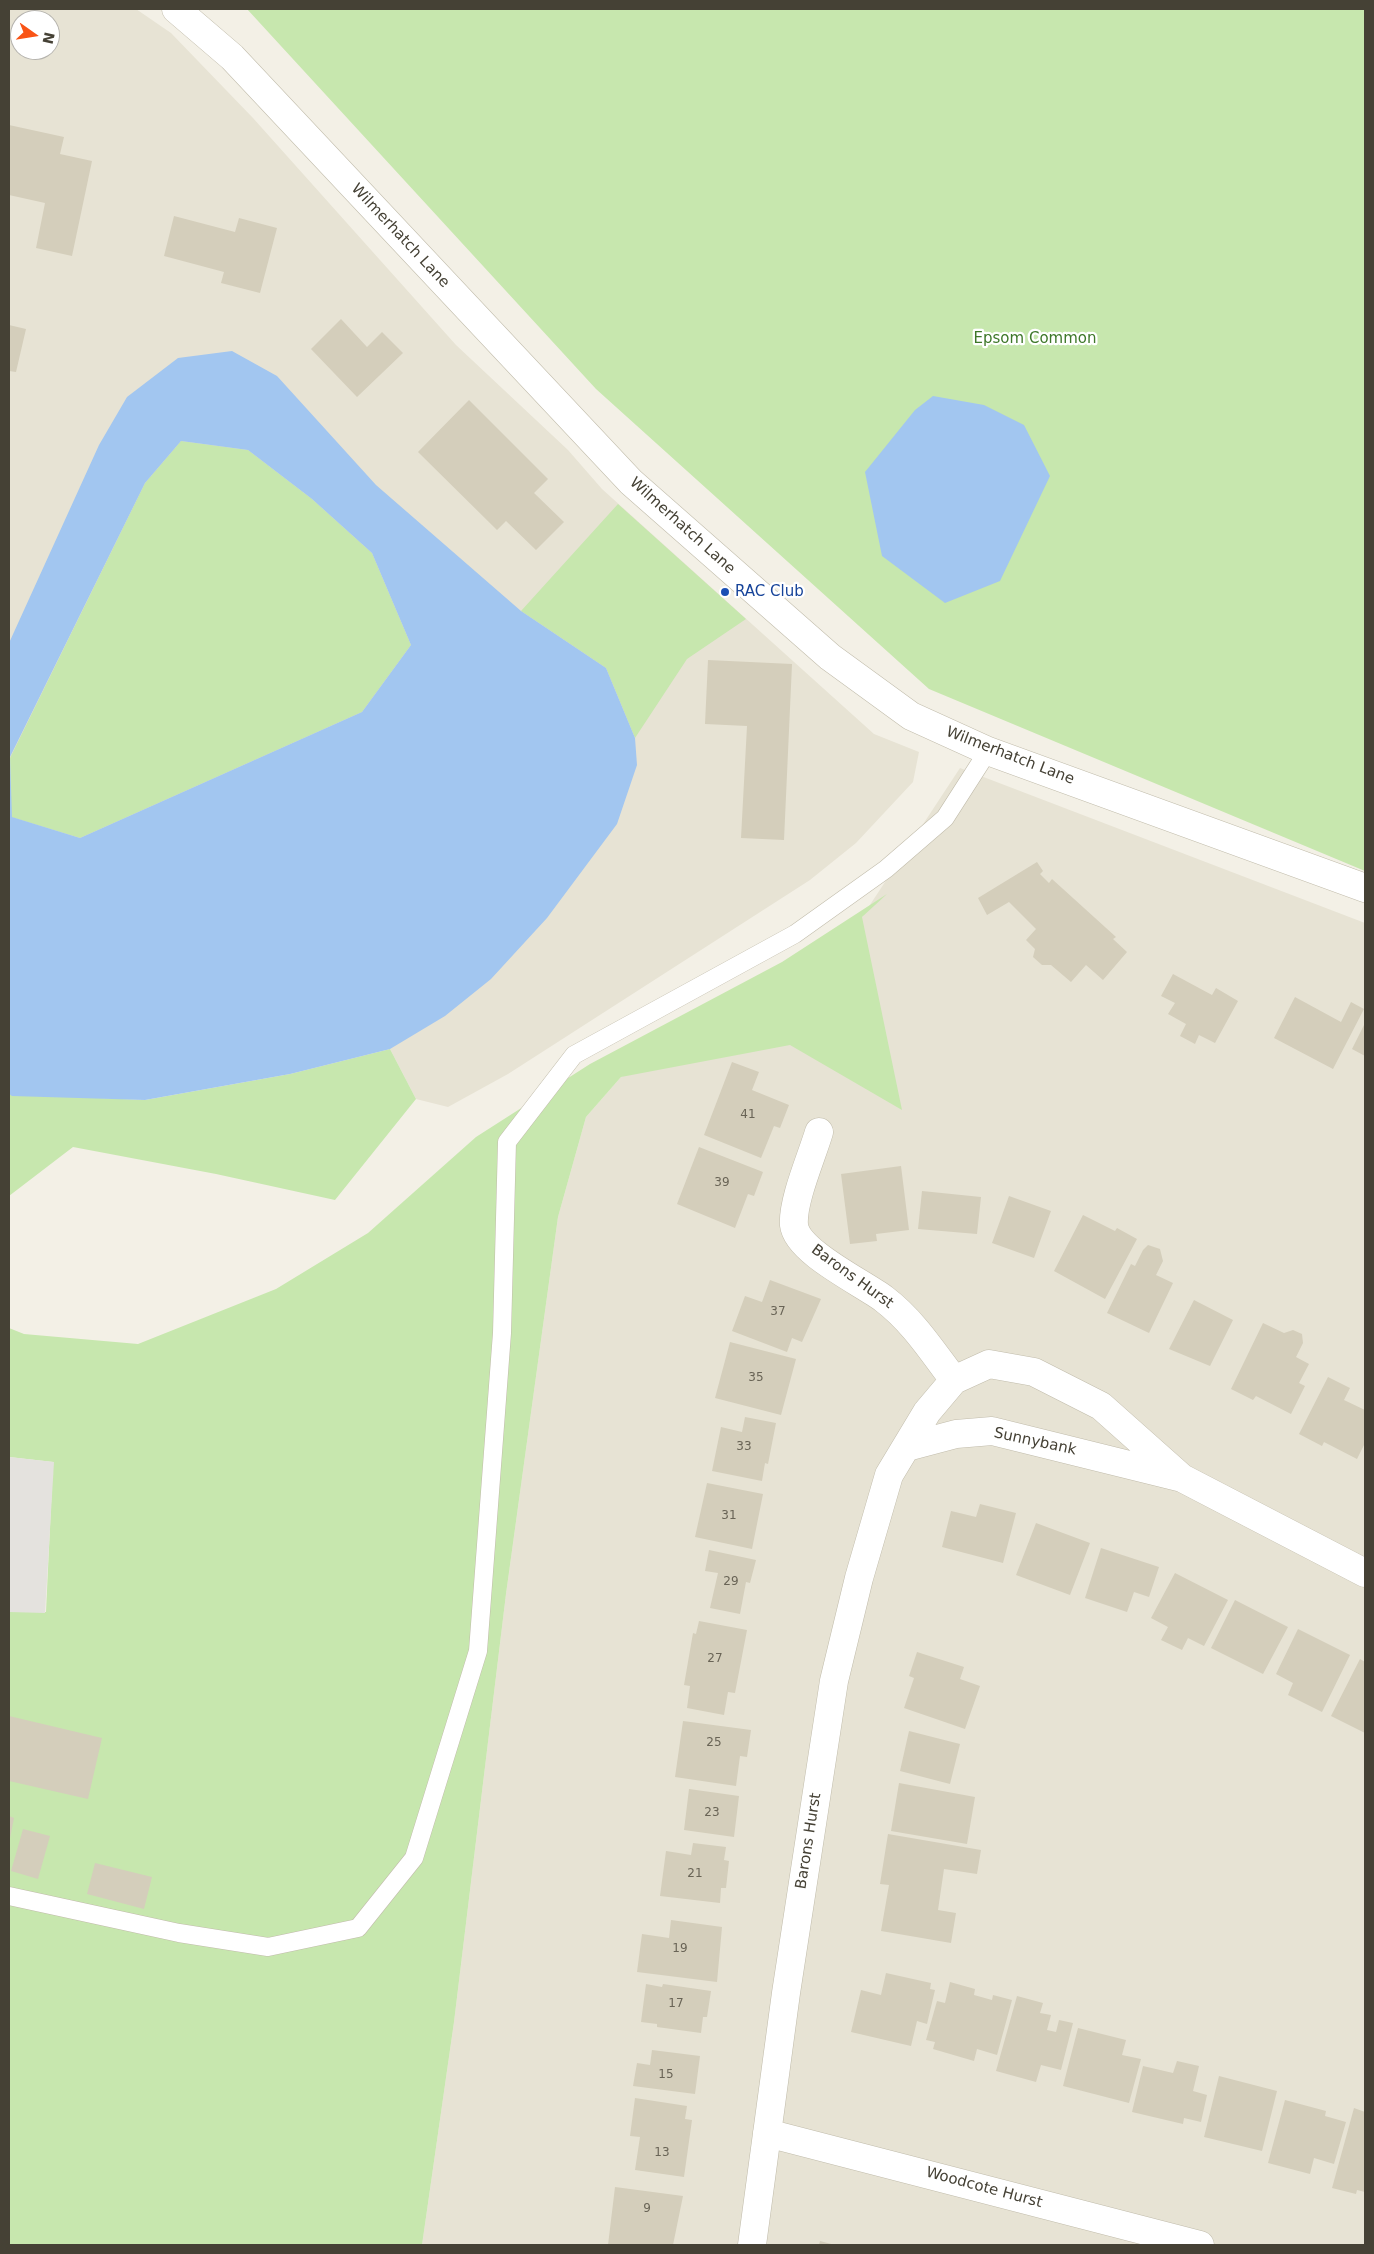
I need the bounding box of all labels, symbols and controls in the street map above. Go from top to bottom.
north arrow [10,10,60,60]
text: N [40,31,58,46]
street label: Wilmerhatch Lane [347,180,453,292]
park label: Epsom Common [974,330,1096,348]
street label: Wilmerhatch Lane [625,474,739,578]
place label: RAC Club [735,583,804,601]
marker: RAC Club [719,586,731,598]
street label: Wilmerhatch Lane [943,723,1077,789]
house number: 41 [740,1108,756,1122]
house number: 39 [714,1176,730,1190]
street label: Barons Hurst [807,1241,897,1313]
house number: 37 [770,1305,786,1319]
house number: 35 [748,1371,764,1385]
street label: Sunnybank [992,1424,1078,1460]
house number: 33 [736,1440,752,1454]
house number: 31 [721,1509,737,1523]
house number: 29 [723,1575,739,1589]
house number: 27 [707,1652,723,1666]
house number: 25 [706,1736,722,1750]
street label: Barons Hurst [793,1792,825,1890]
house number: 23 [704,1806,720,1820]
house number: 21 [687,1867,703,1881]
house number: 19 [672,1942,688,1956]
house number: 17 [668,1997,684,2011]
house number: 15 [658,2068,674,2082]
house number: 13 [654,2146,670,2160]
street label: Woodcote Hurst [924,2164,1044,2212]
house number: 9 [643,2202,651,2216]

